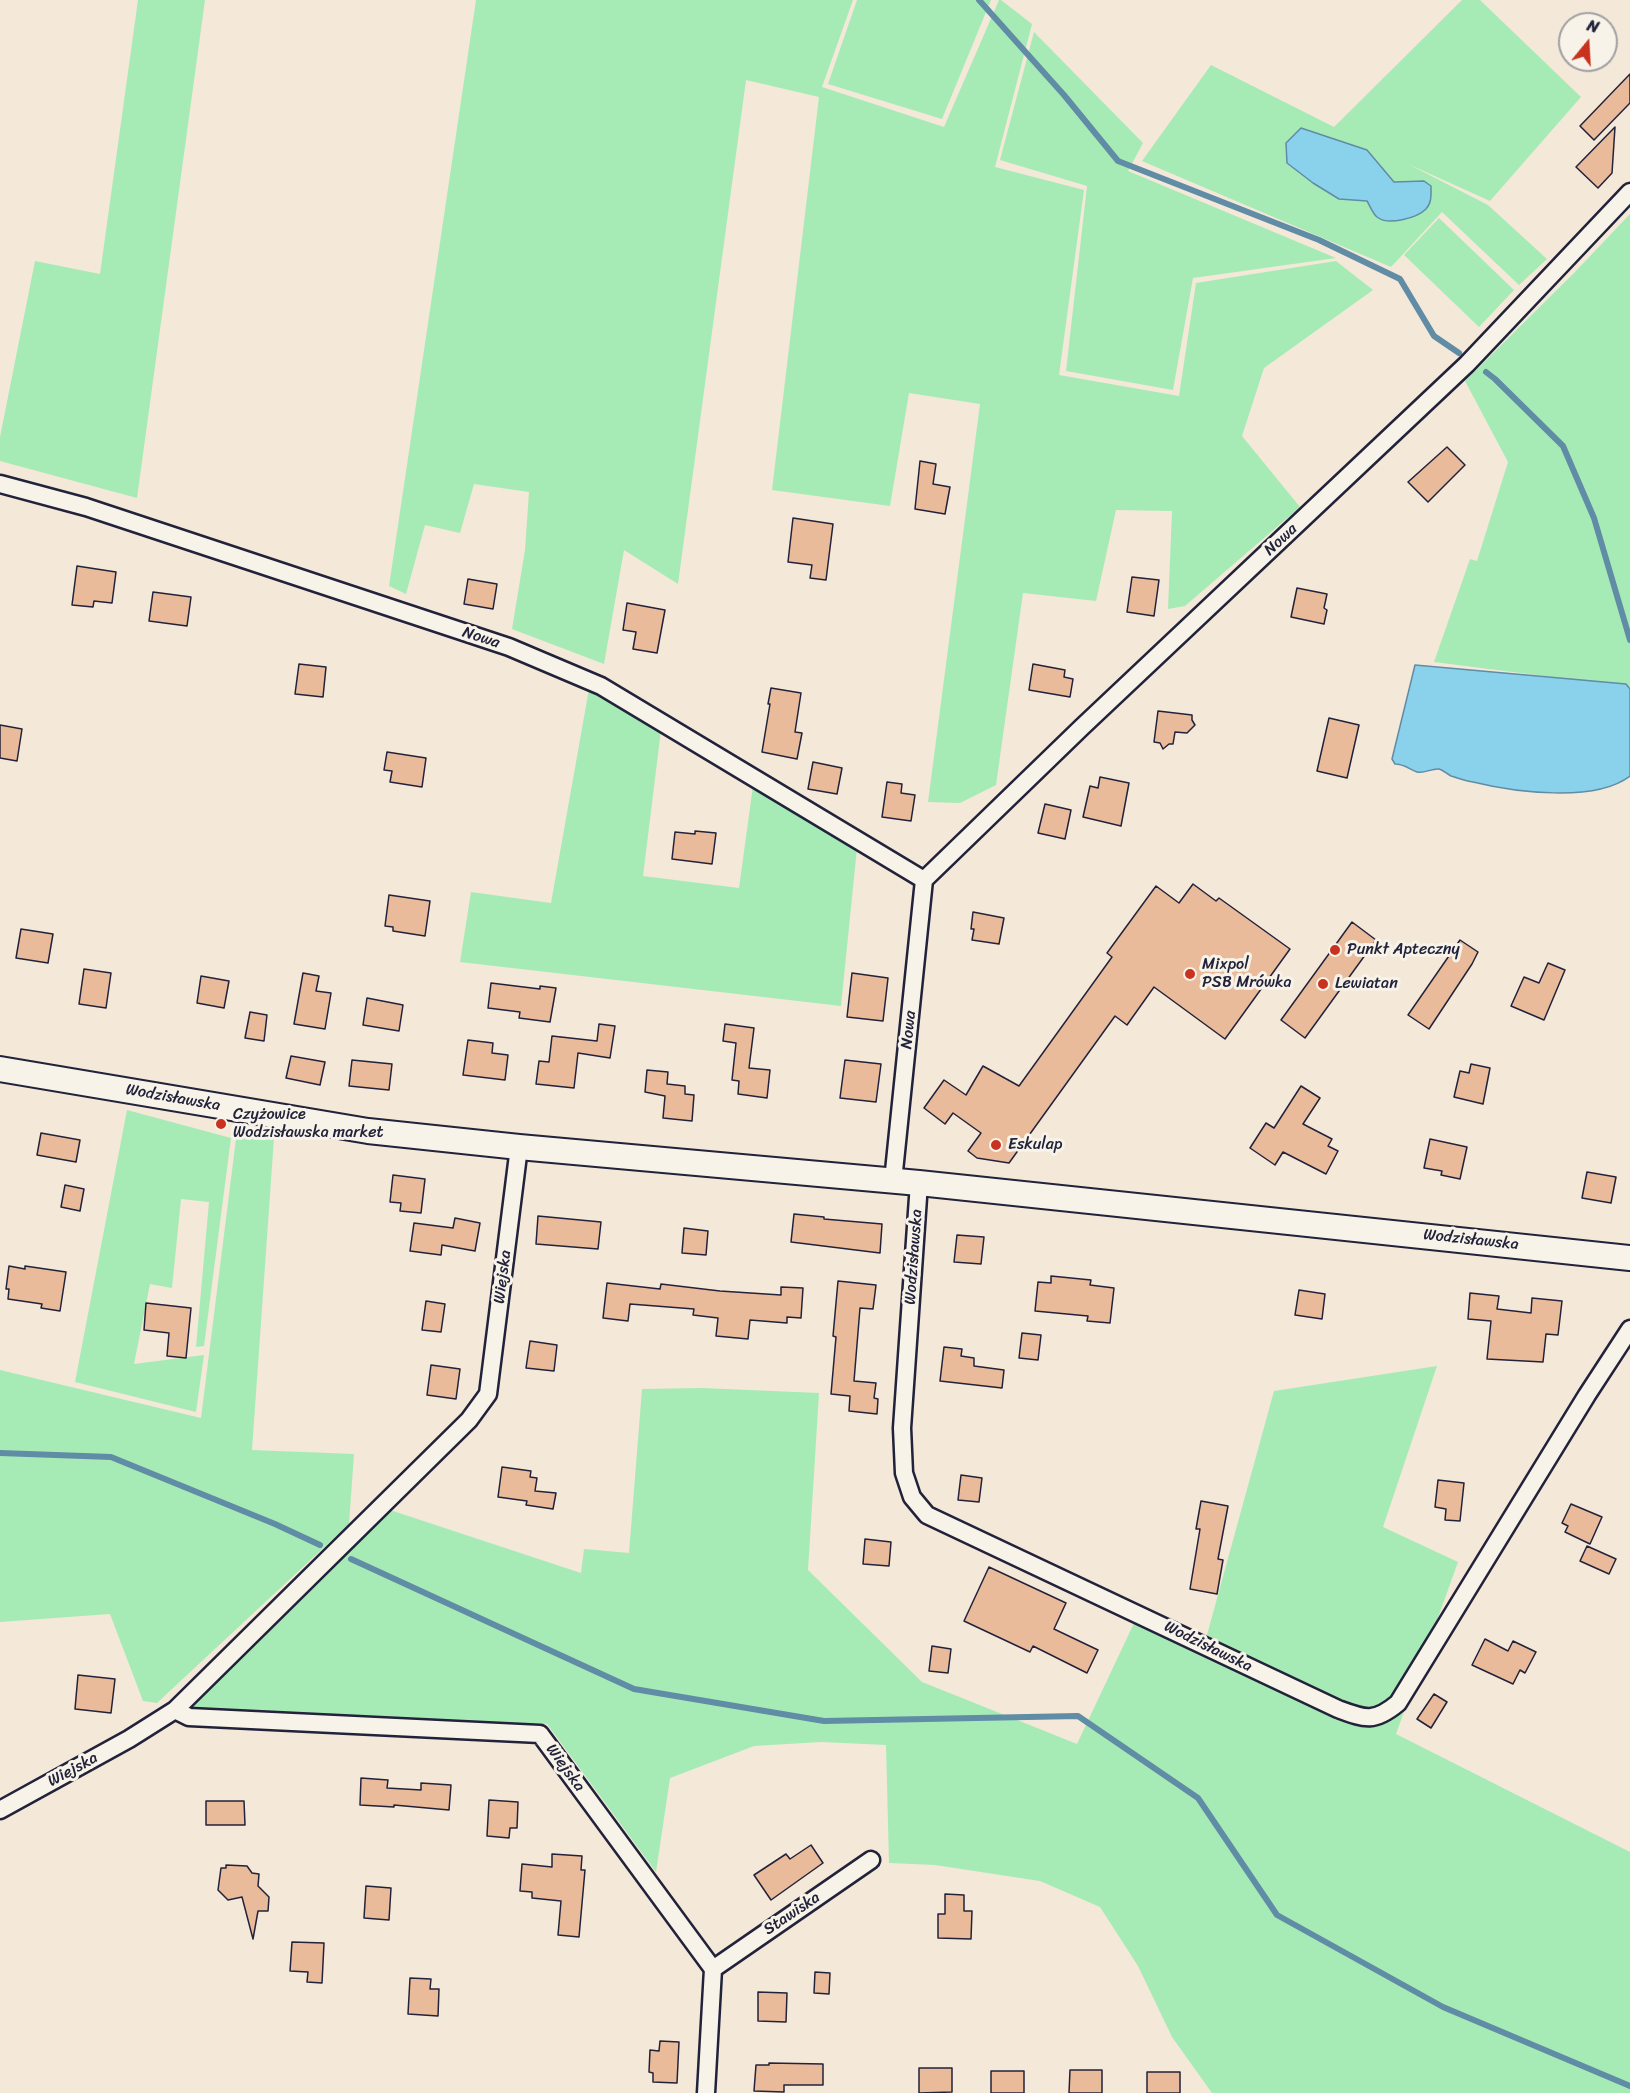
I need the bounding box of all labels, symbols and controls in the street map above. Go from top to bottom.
text: N [1583,11,1603,42]
north arrow [1558,12,1618,72]
street label: Nowa [1260,520,1302,560]
street label: Nowa [460,623,502,653]
place label: Punkt Apteczny [1347,940,1460,960]
marker: Punkt Apteczny [1328,943,1342,957]
place label: Mixpol PSB Mrówka [1202,955,1292,993]
marker: Mixpol PSB Mrówka [1183,967,1197,981]
place label: Lewiatan [1335,974,1398,994]
marker: Lewiatan [1316,977,1330,991]
street label: Nowa [897,1010,921,1050]
street label: Wodzisławska [124,1080,222,1116]
place label: Czyżowice Wodzisławska market [233,1105,383,1143]
marker: Czyżowice Wodzisławska market [214,1117,228,1131]
place label: Eskulap [1008,1135,1062,1155]
marker: Eskulap [989,1138,1003,1152]
street label: Wodzisławska [901,1209,927,1305]
street label: Wodzisławska [1422,1225,1520,1255]
street label: Wiejska [490,1249,516,1305]
street label: Wodzisławska [1161,1617,1255,1677]
street label: Wiejska [541,1740,589,1796]
street label: Wiejska [45,1748,101,1792]
street label: Stawiska [760,1888,824,1940]

